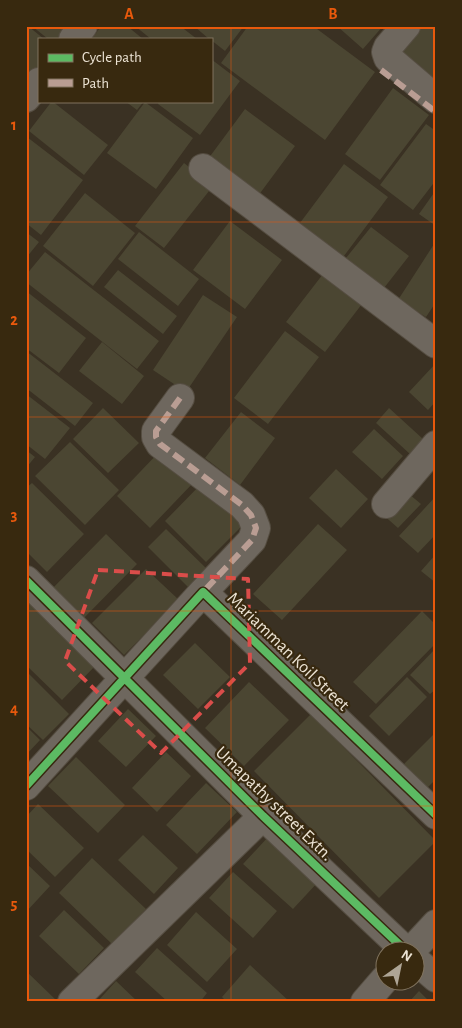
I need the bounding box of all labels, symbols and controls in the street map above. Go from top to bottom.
text: A [124,6,134,22]
text: B [328,6,338,22]
legend [38,38,212,102]
text: Cycle path [82,50,142,65]
text: Path [82,76,109,91]
text: 1 [11,117,17,133]
text: 2 [10,312,18,328]
text: 3 [11,507,18,523]
street label: Mariamman Koil Street [224,589,353,715]
text: 4 [10,701,18,717]
street label: Umapathy street Extn. [212,743,336,865]
text: 5 [11,896,18,912]
north arrow [374,940,424,990]
text: N [399,947,414,964]

